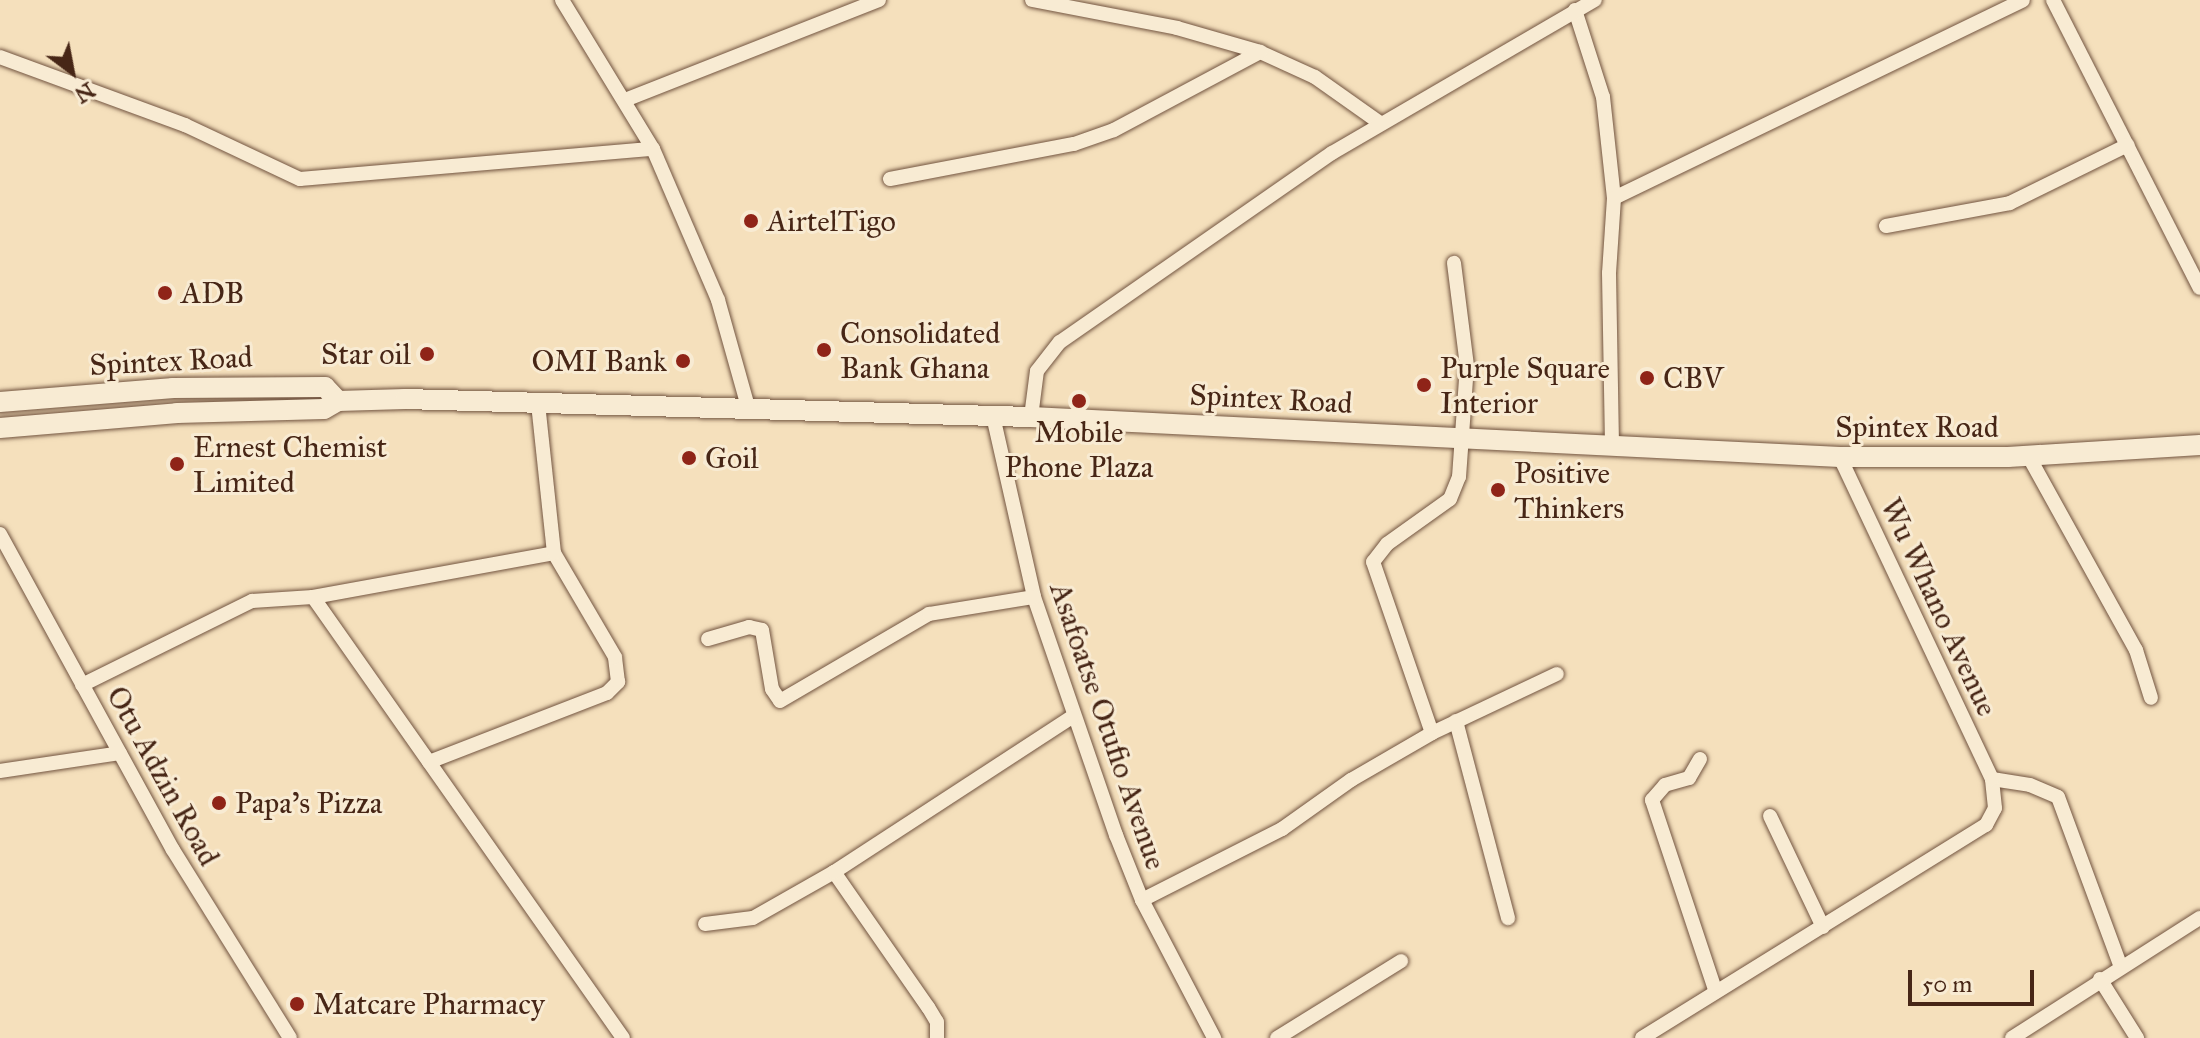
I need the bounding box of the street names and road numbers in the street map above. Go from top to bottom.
street label: Spintex Road [88,339,254,383]
street label: Spintex Road [1188,377,1354,421]
street label: Spintex Road [1835,409,1999,445]
street label: Wu Whano Avenue [1873,492,2005,722]
street label: Asafoatse Otufio Avenue [1042,578,1174,874]
street label: Otu Adzin Road [99,680,227,872]

